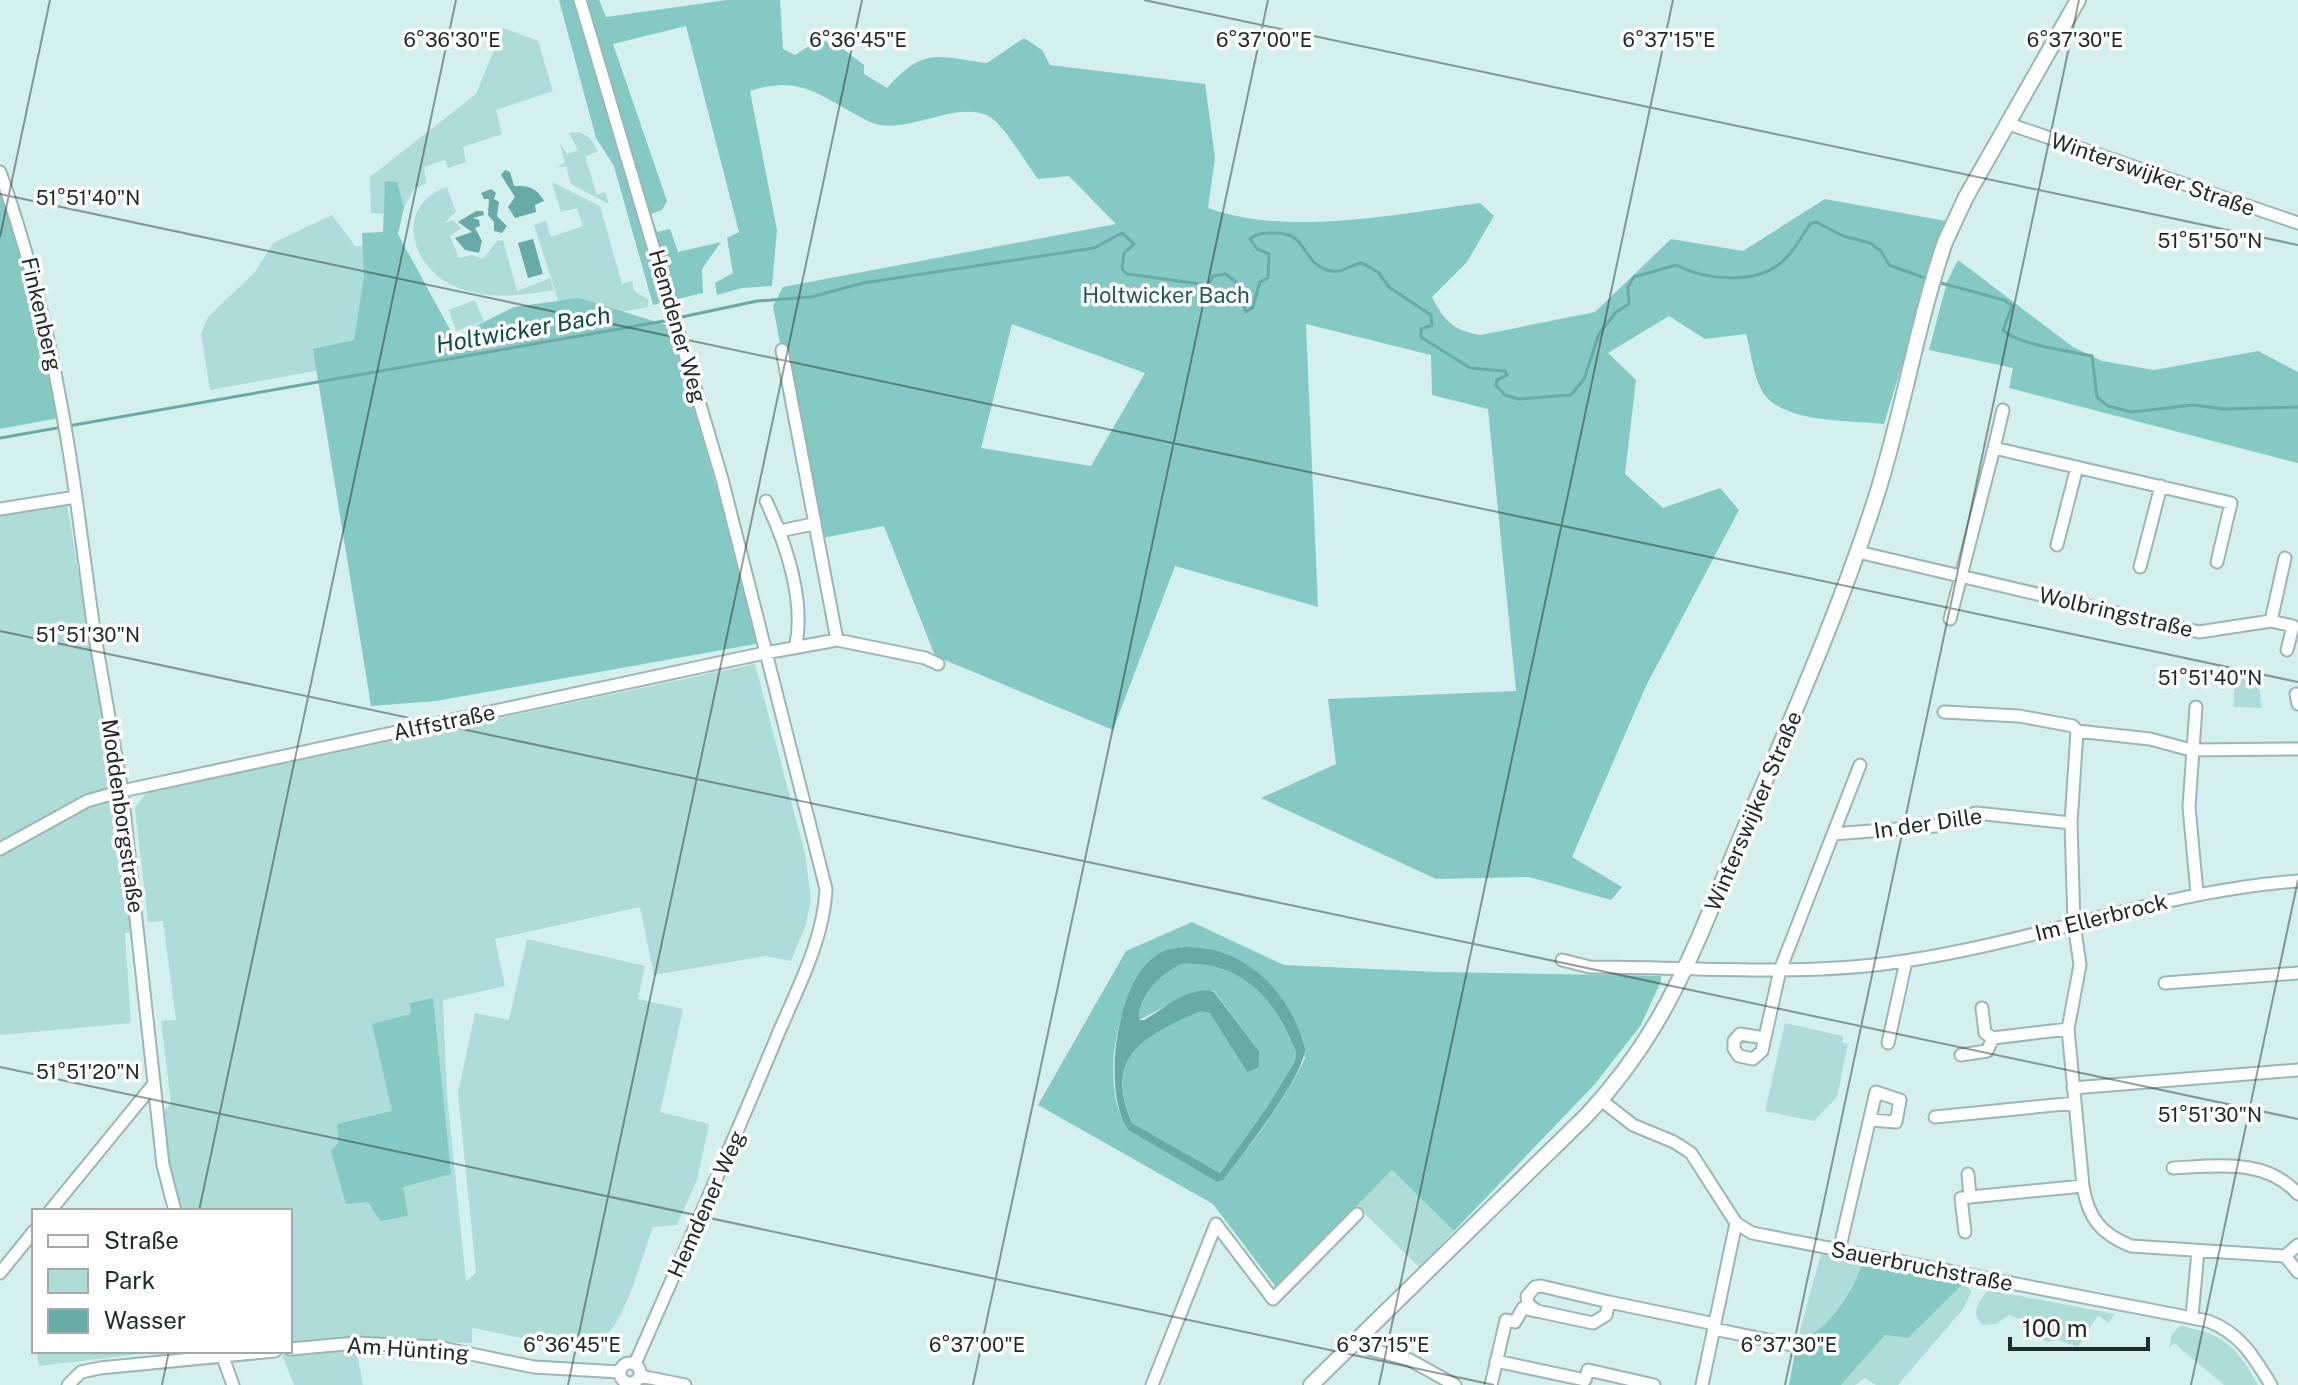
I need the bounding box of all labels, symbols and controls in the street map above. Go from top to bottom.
text: 6°36'30"E [403,28,501,52]
text: 6°36'45"E [809,28,907,52]
text: 6°37'00"E [1216,28,1312,52]
text: 6°37'15"E [1623,28,1715,52]
text: 6°37'30"E [2027,28,2123,52]
street label: Winterswijker Straße [2047,127,2259,221]
text: 51°51'40"N [36,186,140,210]
text: 51°51'50"N [2158,229,2262,253]
street label: Hemdener Weg [644,246,712,406]
street label: Finkenberg [16,255,68,373]
park label: Holtwicker Bach [1082,282,1250,308]
water label: Holtwicker Bach [434,300,612,358]
street label: Wolbringstraße [2036,582,2196,642]
text: 51°51'30"N [36,623,140,647]
text: 51°51'40"N [2158,666,2262,690]
street label: Alffstraße [391,698,497,746]
street label: Winterswijker Straße [1699,707,1807,915]
street label: Moddenborgstraße [97,717,149,915]
street label: In der Dille [1872,803,1984,843]
street label: Im Ellerbrock [2032,888,2170,946]
text: 51°51'20"N [36,1060,140,1084]
text: 51°51'30"N [2158,1103,2262,1127]
street label: Hemdener Weg [662,1126,750,1282]
legend [32,1209,292,1353]
text: Straße [104,1226,179,1254]
street label: Sauerbruchstraße [1829,1236,2015,1296]
text: Park [104,1266,155,1294]
scale bar [2010,1301,2148,1351]
text: Wasser [104,1306,186,1334]
text: 100 m [2022,1314,2088,1342]
street label: Am Hünting [346,1332,470,1366]
text: 6°36'45"E [523,1333,621,1357]
text: 6°37'00"E [929,1333,1025,1357]
text: 6°37'15"E [1337,1333,1429,1357]
text: 6°37'30"E [1741,1333,1837,1357]

